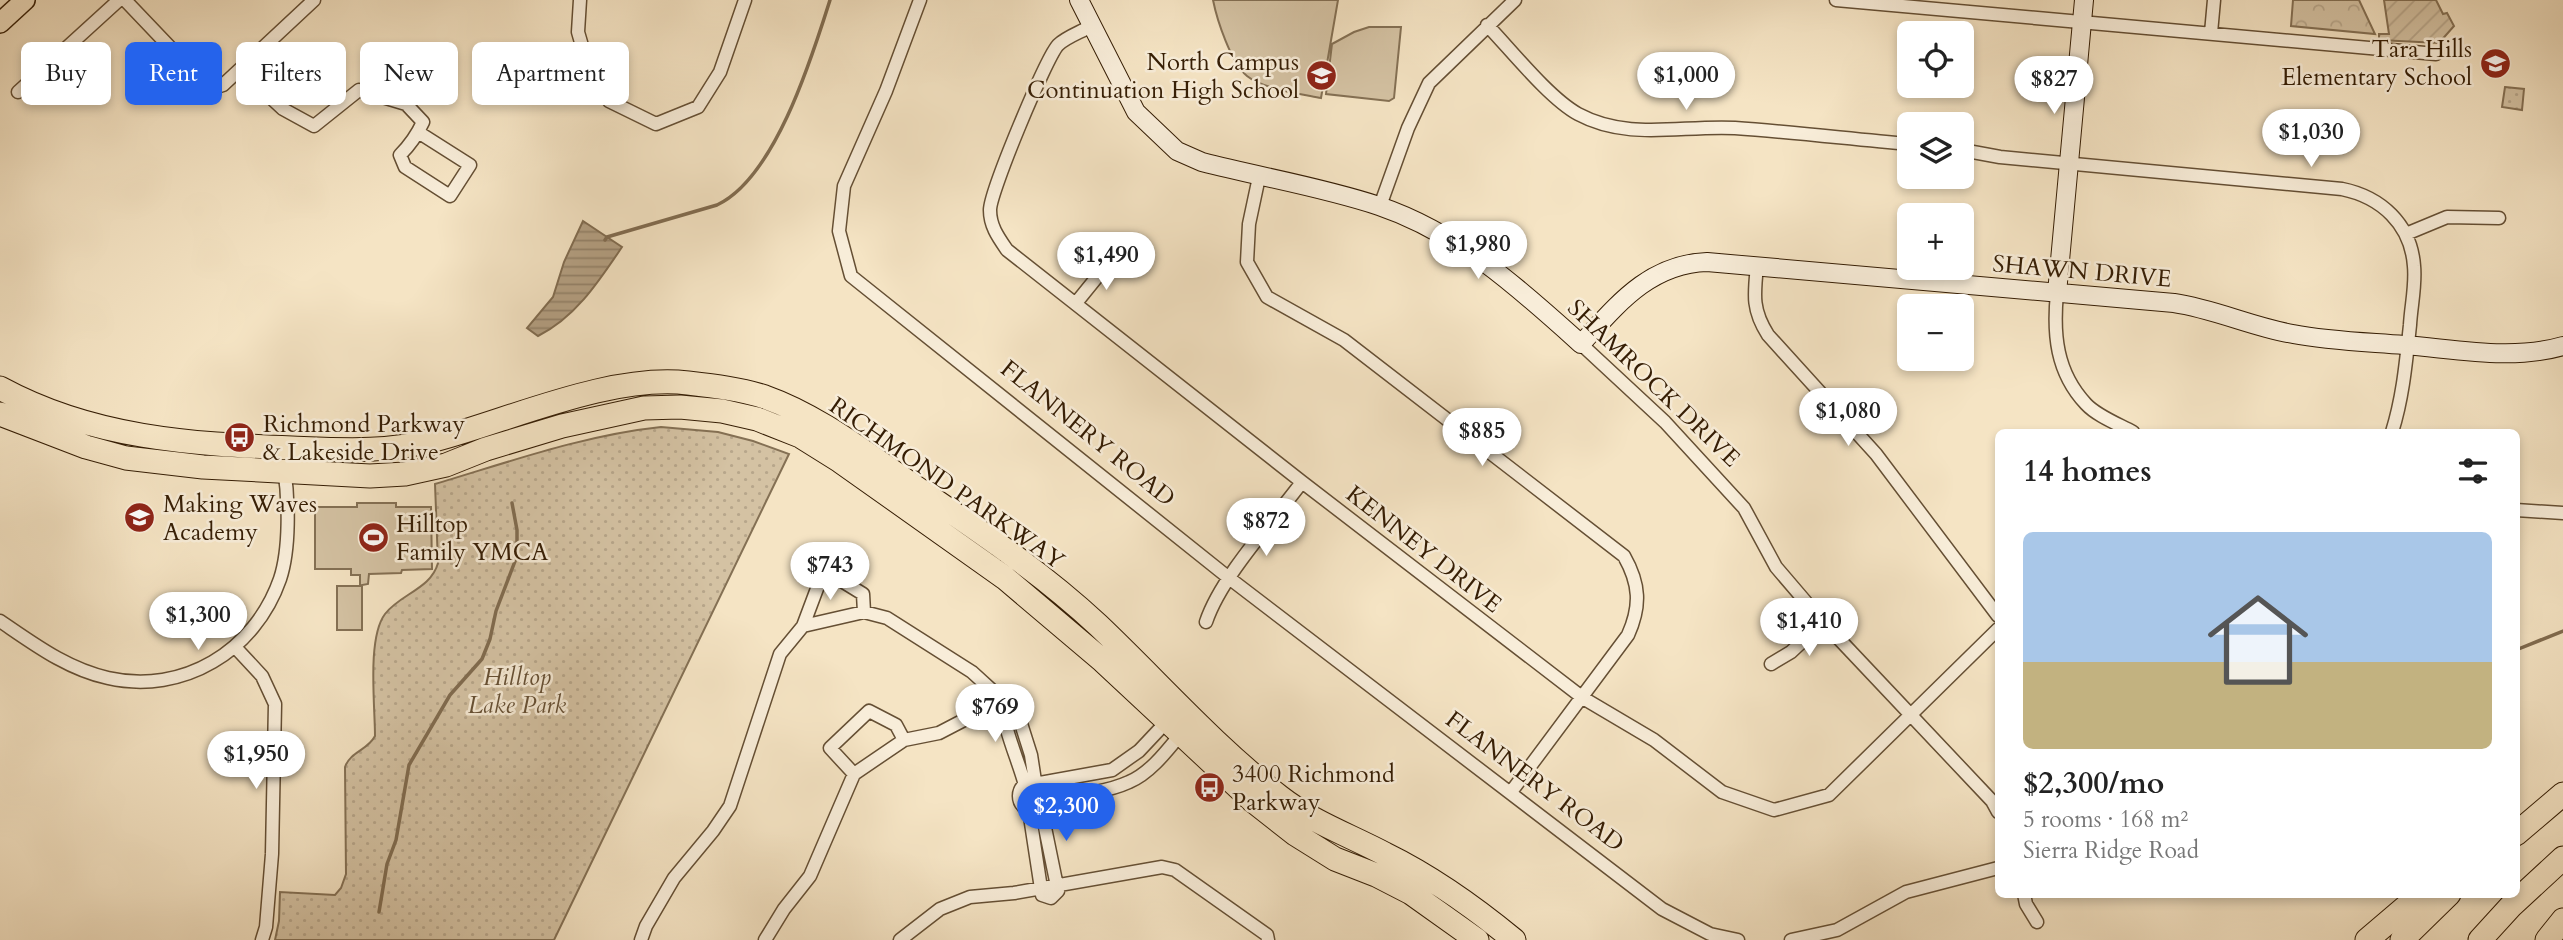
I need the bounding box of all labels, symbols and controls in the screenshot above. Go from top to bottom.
map controls [1897,21,1974,371]
button: locate [1897,21,1974,98]
place label: Tara Hills Elementary School [2281,33,2472,94]
chip: Buy [21,42,111,105]
chip: Rent [125,42,222,105]
chip: Filters [236,42,346,105]
chip: New [360,42,458,105]
chip: Apartment [472,42,629,105]
place label: North Campus Continuation High School [1027,46,1299,107]
school or university icon: Tara Hills Elementary School [2478,46,2512,80]
pin: $1,000 [1629,52,1743,112]
pin: $827 [2013,57,2095,116]
school or university icon: North Campus Continuation High School [1305,59,1339,93]
text: $1,000 [1653,59,1719,90]
text: $827 [2030,63,2078,94]
pin: $1,030 [2254,110,2368,169]
button: layers [1897,112,1974,189]
text: $1,030 [2278,116,2344,147]
button: + [1897,203,1974,280]
pin: $1,980 [1421,222,1535,281]
text: $1,980 [1445,228,1511,259]
pin: $1,490 [1049,232,1163,292]
text: $1,490 [1073,239,1139,270]
street label: SHAWN DRIVE [1991,247,2173,296]
street label: SHAMROCK DRIVE [1560,292,1747,475]
button: − [1897,294,1974,371]
street label: FLANNERY ROAD [993,353,1182,514]
pin: $1,080 [1791,388,1905,448]
street label: RICHMOND PARKWAY [822,390,1071,577]
text: $1,080 [1815,395,1881,426]
place label: Richmond Parkway & Lakeside Drive [263,408,465,469]
pin: $885 [1441,408,1523,468]
text: $885 [1458,415,1506,446]
bus stop icon: Richmond Parkway & Lakeside Drive [223,421,257,455]
text: 14 homes [2023,451,2152,492]
icon: filters [2454,452,2492,490]
street label: KENNEY DRIVE [1339,478,1509,621]
place label: Making Waves Academy [163,488,317,549]
pin: $872 [1225,498,1307,558]
school or university icon: Making Waves Academy [123,501,157,535]
text: $872 [1242,505,1290,536]
place label: Hilltop Family YMCA [396,508,549,569]
sports icon: Hilltop Family YMCA [356,521,390,555]
pin: $743 [789,542,871,602]
text: $743 [806,549,854,580]
icon: home [2195,577,2321,703]
pin: $1,300 [141,592,255,652]
pin: $1,410 [1752,598,1866,658]
text: $1,300 [165,599,231,630]
text: $1,410 [1776,605,1842,636]
park label: Hilltop Lake Park [468,661,566,722]
pin: $769 [954,684,1036,744]
text: $769 [971,691,1019,722]
street label: FLANNERY ROAD [1439,703,1631,860]
pin: $1,950 [199,732,313,791]
text: $1,950 [223,738,289,769]
place label: 3400 Richmond Parkway [1232,758,1395,819]
text: $2,300/mo [2023,763,2164,804]
bus stop icon: 3400 Richmond Parkway [1192,771,1226,805]
pin: $2,300 [1009,784,1123,843]
text: $2,300 [1033,790,1099,821]
text: 5 rooms · 168 m² [2023,804,2188,835]
text: Sierra Ridge Road [2023,835,2199,866]

